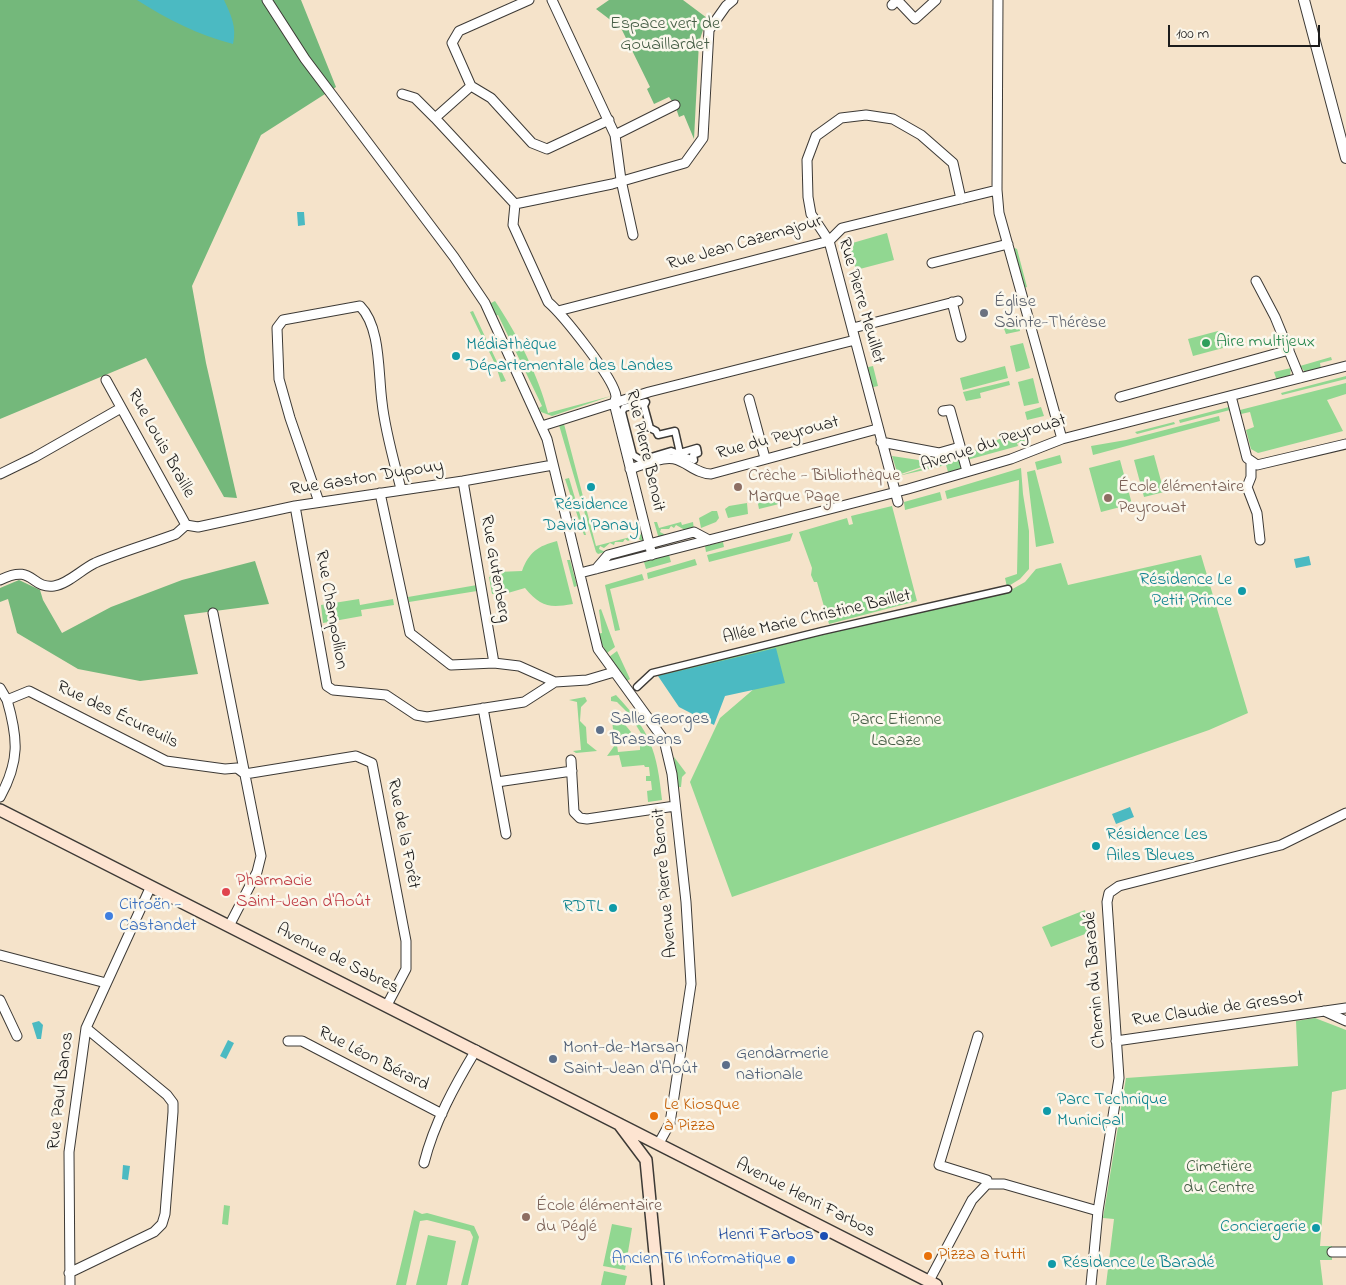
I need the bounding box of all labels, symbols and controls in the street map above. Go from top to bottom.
park label: Espace vert de Gouaillardet [610,14,720,56]
scale bar [1171,15,1324,47]
text: 100 m [1176,23,1209,45]
street label: Rue Jean Cazemajour [665,212,825,276]
street label: Rue Pierre Meuillet [832,236,888,366]
place label: Église Sainte-Thérèse [994,292,1106,334]
marker: Église Sainte-Thérèse [978,307,990,319]
place label: Aire multijeux [1216,332,1315,354]
place label: Médiathèque Départementale des Landes [466,335,673,378]
marker: Aire multijeux [1200,337,1212,349]
marker: Médiathèque Départementale des Landes [450,350,462,362]
street label: Rue Louis Braille [121,386,199,502]
street label: Rue Pierre Benoit [619,388,669,514]
street label: Avenue du Peyrouat [919,410,1069,478]
street label: Rue du Peyrouat [714,412,842,466]
street label: Rue Gaston Dupouy [289,456,445,502]
place label: Crèche - Bibliothèque Marque Page [748,466,900,508]
place label: École élémentaire Peyrouat [1118,477,1244,520]
marker: Résidence David Panay [585,481,597,493]
marker: Crèche - Bibliothèque Marque Page [732,481,744,493]
marker: École élémentaire Peyrouat [1102,492,1114,504]
place label: Résidence David Panay [543,495,639,538]
street label: Rue Gutenberg [474,514,514,624]
street label: Rue Champollion [309,549,351,671]
place label: Résidence Le Petit Prince [1139,570,1232,612]
marker: Résidence Le Petit Prince [1236,585,1248,597]
street label: Allée Marie Christine Baillet [721,586,913,650]
street label: Rue des Écureuils [52,677,182,755]
place label: Salle Georges Brassens [610,709,710,752]
park label: Parc Etienne Lacaze [850,710,942,752]
marker: Salle Georges Brassens [594,724,606,736]
street label: Rue de la Forêt [381,777,423,891]
street label: Avenue Pierre Benoit [649,807,683,959]
place label: Résidence Les Ailes Bleues [1106,825,1208,868]
marker: Résidence Les Ailes Bleues [1090,840,1102,852]
place label: Pharmacie Saint-Jean d'Août [236,871,371,914]
marker: Pharmacie Saint-Jean d'Août [220,886,232,898]
place label: Citroën - Castandet [119,895,197,938]
place label: RDTL [563,897,603,919]
marker: RDTL [607,902,619,914]
marker: Citroën - Castandet [103,910,115,922]
street label: Chemin du Baradé [1080,911,1112,1049]
street label: Avenue de Sabres [272,920,402,1000]
street label: Rue Claudie de Gressot [1131,987,1305,1033]
street label: Rue Léon Bérard [314,1023,432,1097]
street label: Rue Paul Banos [44,1031,80,1151]
place label: Mont-de-Marsan Saint-Jean d'Août [563,1038,698,1080]
place label: Gendarmerie nationale [736,1044,829,1086]
marker: Mont-de-Marsan Saint-Jean d'Août [547,1053,559,1065]
marker: Gendarmerie nationale [720,1059,732,1071]
place label: Parc Technique Municipal [1057,1090,1167,1132]
place label: Le Kiosque à Pizza [664,1095,740,1138]
marker: Parc Technique Municipal [1041,1105,1053,1117]
marker: Le Kiosque à Pizza [648,1110,660,1122]
street label: Avenue Henri Farbos [731,1154,879,1244]
park label: Cimetière du Centre [1183,1157,1255,1200]
place label: École élémentaire du Péglé [536,1196,662,1238]
marker: École élémentaire du Péglé [520,1211,532,1223]
place label: Conciergerie [1220,1217,1306,1239]
marker: Conciergerie [1310,1222,1322,1234]
place label: Henri Farbos [718,1225,814,1247]
marker: Henri Farbos [818,1230,830,1242]
place label: Pizza a tutti [938,1245,1026,1267]
place label: Ancien T6 Informatique [612,1249,781,1271]
marker: Pizza a tutti [922,1250,934,1262]
place label: Résidence Le Baradé [1062,1253,1215,1275]
marker: Ancien T6 Informatique [785,1254,797,1266]
marker: Résidence Le Baradé [1046,1258,1058,1270]

